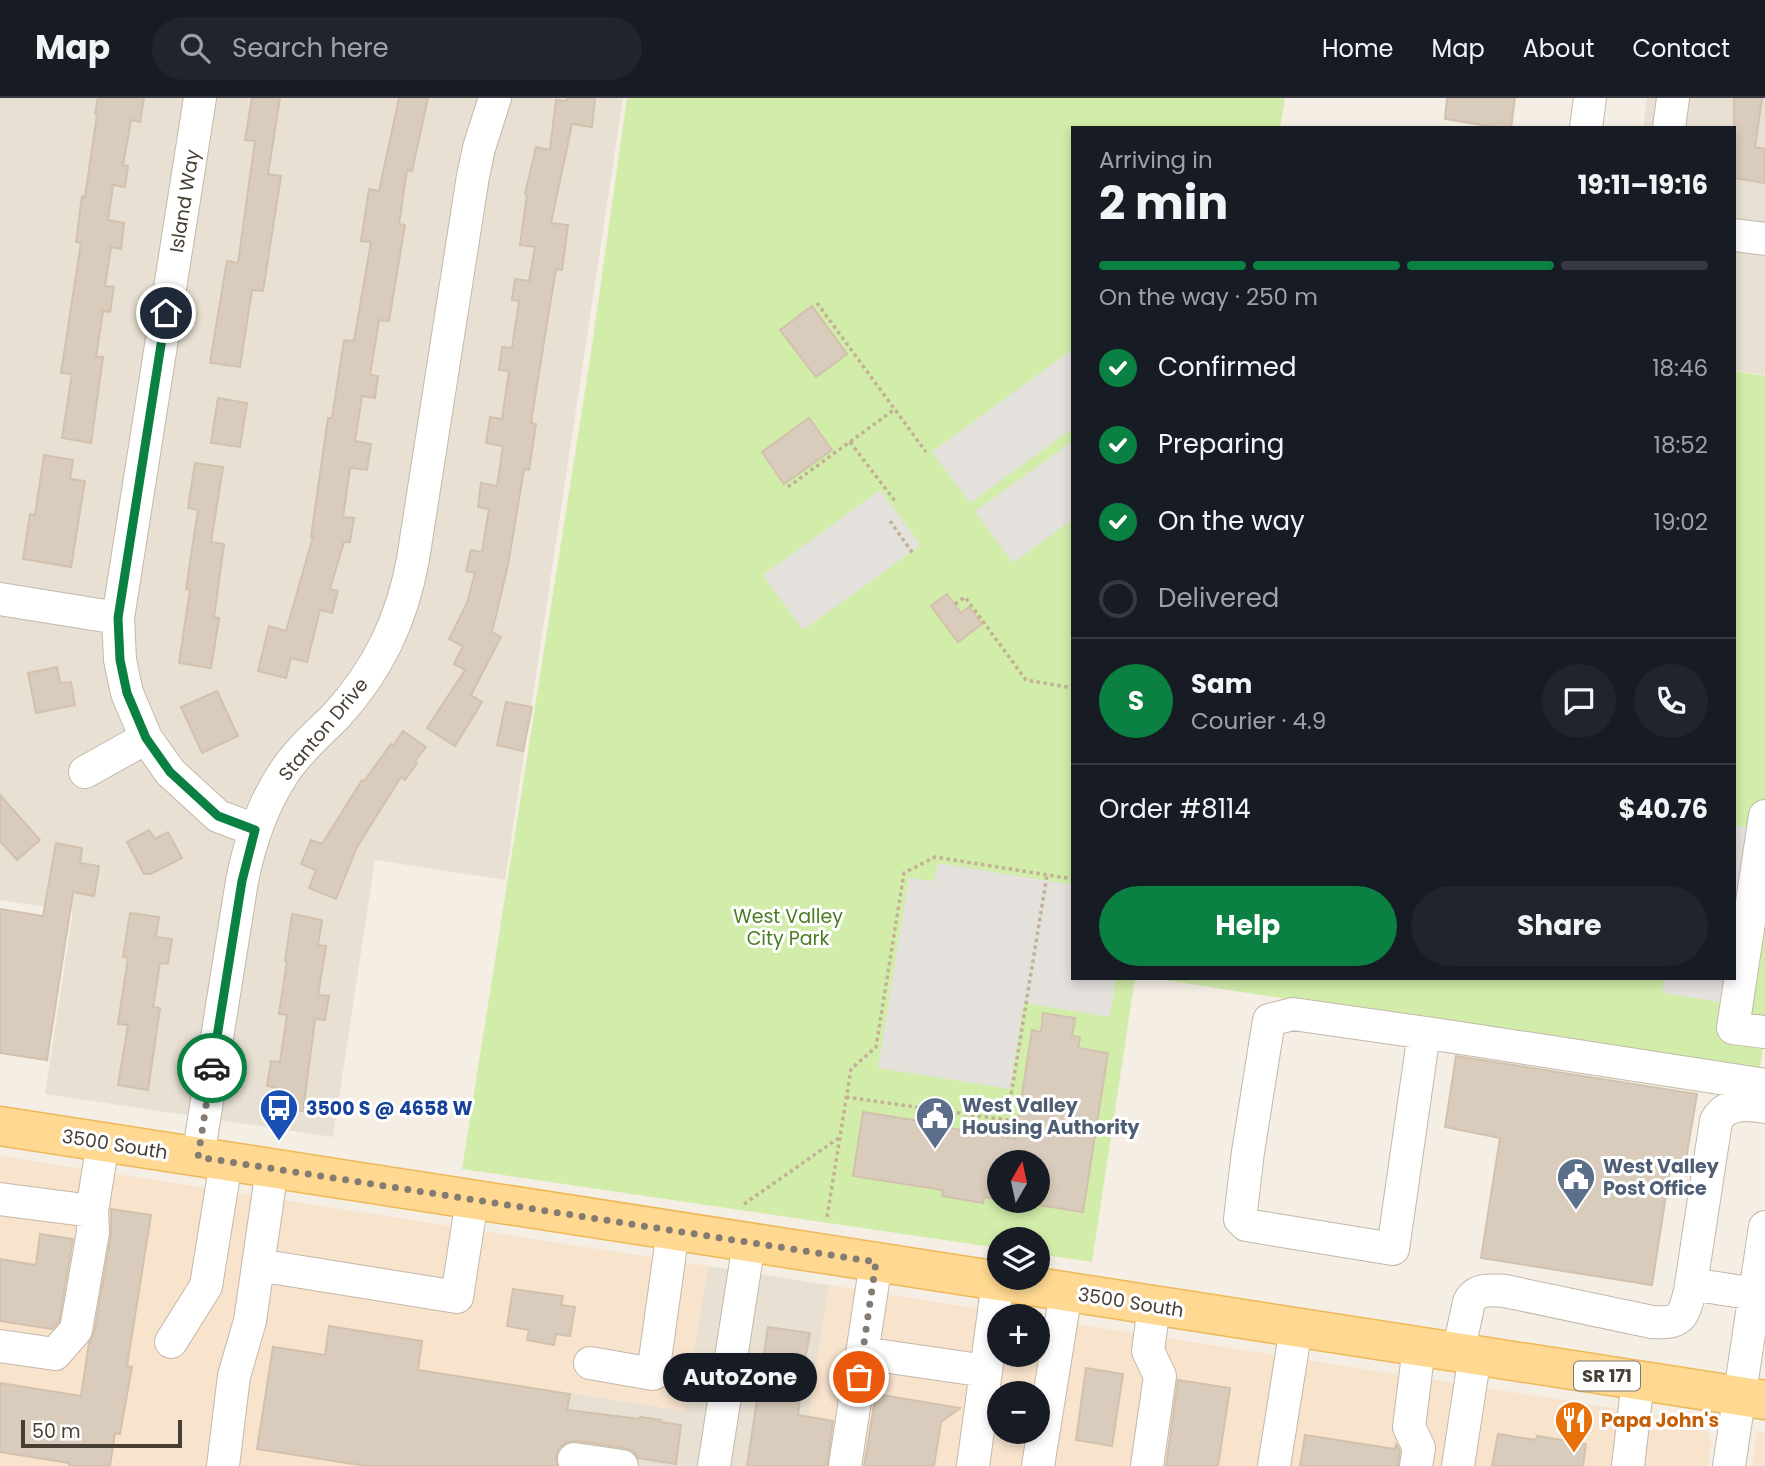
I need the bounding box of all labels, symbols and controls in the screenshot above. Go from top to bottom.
search box [152,17,642,80]
text: Map [35,24,110,71]
icon: search [176,29,214,67]
text: Search here [232,30,389,66]
text: Home [1322,32,1394,65]
text: Map [1432,32,1485,65]
text: About [1523,32,1594,65]
text: Contact [1632,32,1730,65]
text: Arriving in [1099,144,1213,176]
street label: Island Way [163,147,206,255]
text: 19:11–19:16 [1578,167,1708,203]
text: 2 min [1099,171,1228,235]
text: On the way · 250 m [1099,281,1318,313]
pin [136,283,196,343]
icon: home [147,294,185,332]
icon: check [1099,349,1137,387]
text: Confirmed [1158,349,1296,385]
text: 18:46 [1652,352,1708,384]
icon: check [1099,426,1137,464]
text: Preparing [1158,426,1284,462]
text: 18:52 [1654,429,1708,461]
icon: check [1099,503,1137,541]
text: On the way [1158,503,1305,539]
text: 19:02 [1654,506,1708,538]
text: Delivered [1158,580,1279,616]
button: chat [1542,664,1616,738]
button: phone [1634,664,1708,738]
text: Sam [1191,666,1252,702]
street label: Stanton Drive [272,672,375,787]
text: S [1128,683,1144,719]
text: Courier · 4.9 [1191,705,1326,737]
text: Order #8114 [1099,791,1251,827]
text: $40.76 [1619,791,1708,827]
button: Help [1099,886,1397,966]
button: Share [1411,886,1708,966]
park label: West Valley City Park [733,903,843,952]
courier [177,1033,247,1103]
icon: car [193,1049,231,1087]
bus stop icon: 3500 S @ 4658 W [258,1087,300,1142]
place label: West Valley Housing Authority [962,1092,1141,1141]
place label: 3500 S @ 4658 W [306,1095,473,1122]
public building icon: West Valley Housing Authority [914,1095,956,1150]
street label: 3500 South [60,1123,170,1166]
north arrow [987,1150,1050,1213]
map controls [987,1150,1050,1444]
place label: West Valley Post Office [1603,1153,1720,1202]
public building icon: West Valley Post Office [1555,1156,1597,1211]
button: layers [987,1227,1050,1290]
street label: 3500 South [1076,1281,1186,1324]
button: + [987,1304,1050,1367]
pin [829,1347,889,1407]
callout: AutoZone [663,1352,817,1402]
icon: bag [840,1358,878,1396]
text: AutoZone [683,1361,797,1393]
road number: SR 171 [1574,1362,1640,1391]
button: − [987,1381,1050,1444]
restaurant icon: Papa John's [1553,1399,1595,1454]
place label: Papa John's [1601,1407,1719,1434]
scale bar [21,1417,182,1449]
text: 50 m [32,1418,81,1445]

